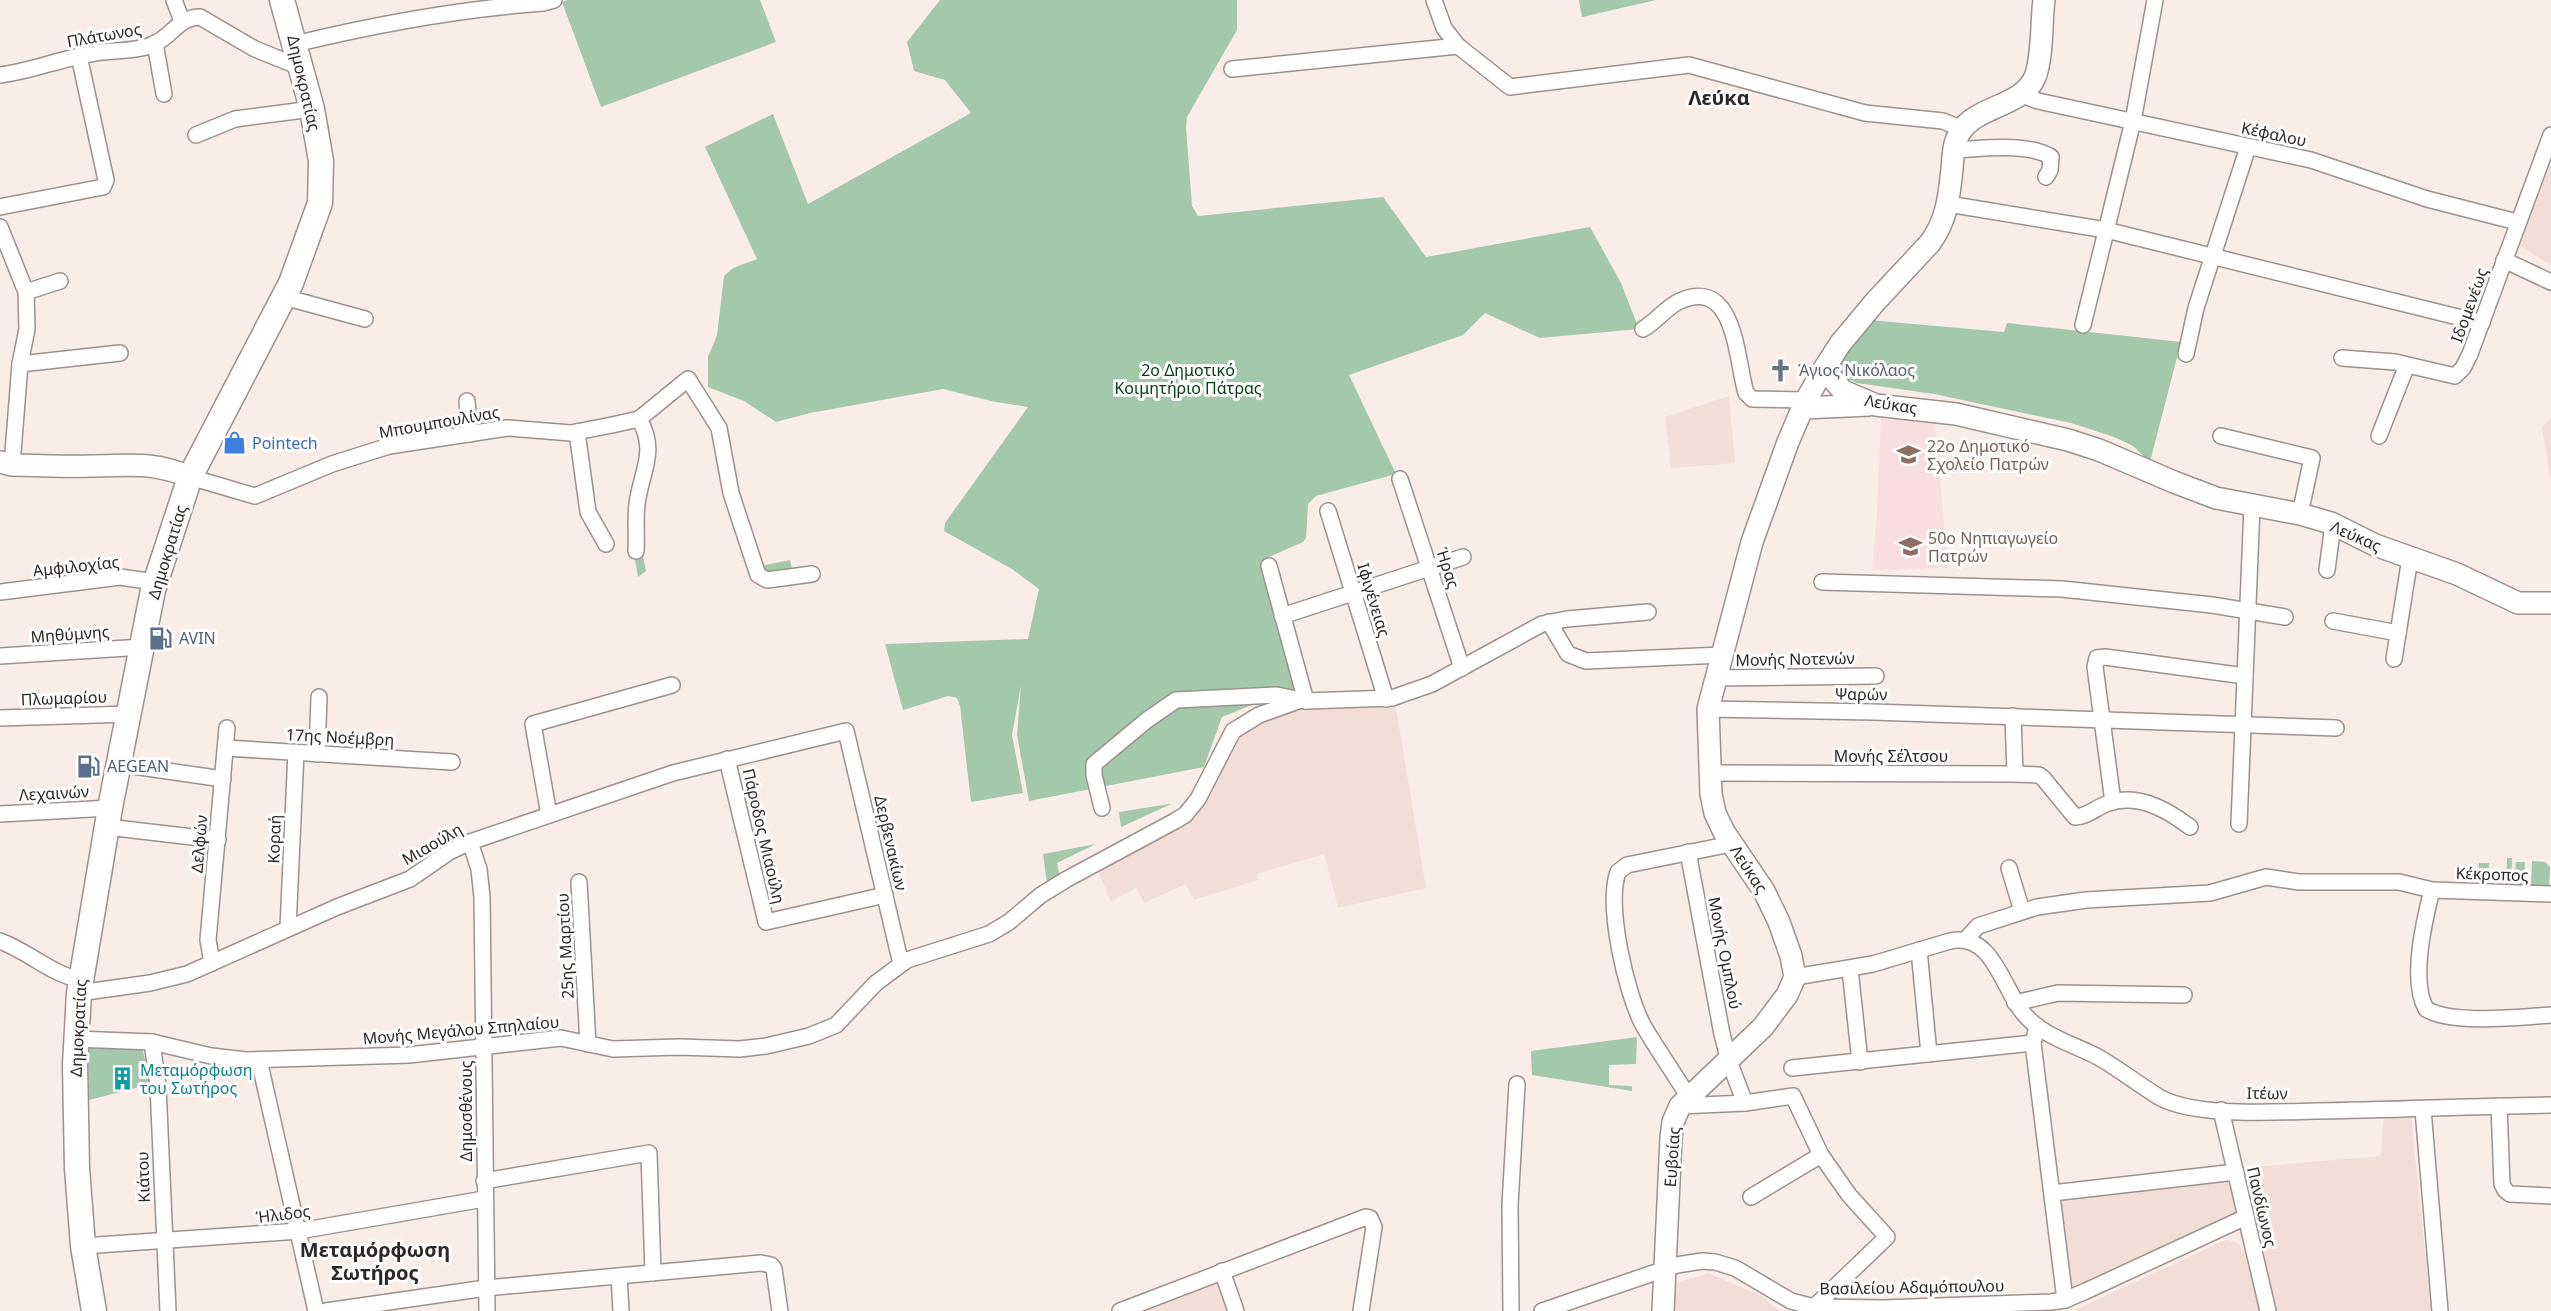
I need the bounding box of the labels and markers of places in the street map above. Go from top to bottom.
church icon: Άγιος Νικόλαος [1767,357,1793,383]
place label: Άγιος Νικόλαος [1798,359,1915,381]
shop icon: Pointech [221,430,247,456]
place label: Pointech [252,432,318,454]
place label: 22ο Δημοτικό Σχολείο Πατρών [1927,435,2049,475]
school or university icon: 22ο Δημοτικό Σχολείο Πατρών [1896,442,1922,468]
place label: 50o Νηπιαγωγείο Πατρών [1928,527,2058,567]
school or university icon: 50o Νηπιαγωγείο Πατρών [1897,534,1923,560]
fuel station icon: AVIN [148,625,174,651]
place label: AVIN [179,627,216,649]
fuel station icon: AEGEAN [76,753,102,779]
place label: AEGEAN [107,755,169,777]
place label: Μεταμόρφωση του Σωτήρος [140,1059,253,1099]
building icon: Μεταμόρφωση του Σωτήρος [109,1066,135,1092]

